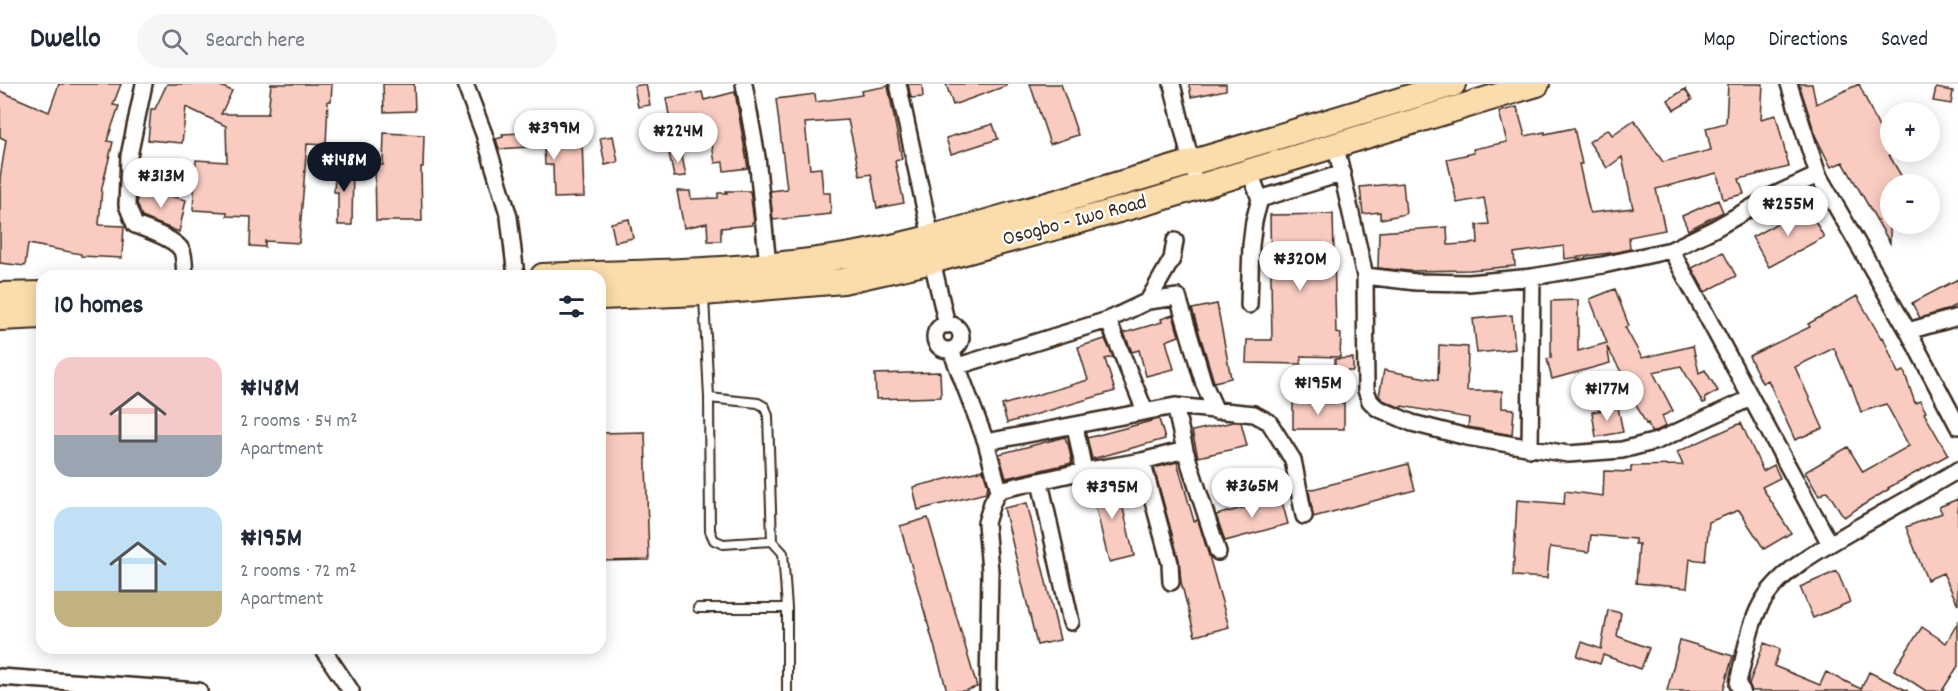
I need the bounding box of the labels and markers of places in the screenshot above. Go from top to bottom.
pin: ₦399M [512,110,596,161]
pin: ₦224M [636,113,720,164]
pin: ₦148M [302,142,386,193]
pin: ₦313M [119,158,203,209]
pin: ₦255M [1746,186,1830,237]
pin: ₦320M [1258,241,1342,292]
pin: ₦195M [1276,365,1360,416]
pin: ₦177M [1565,371,1649,422]
pin: ₦365M [1210,468,1294,519]
pin: ₦395M [1070,469,1154,520]

